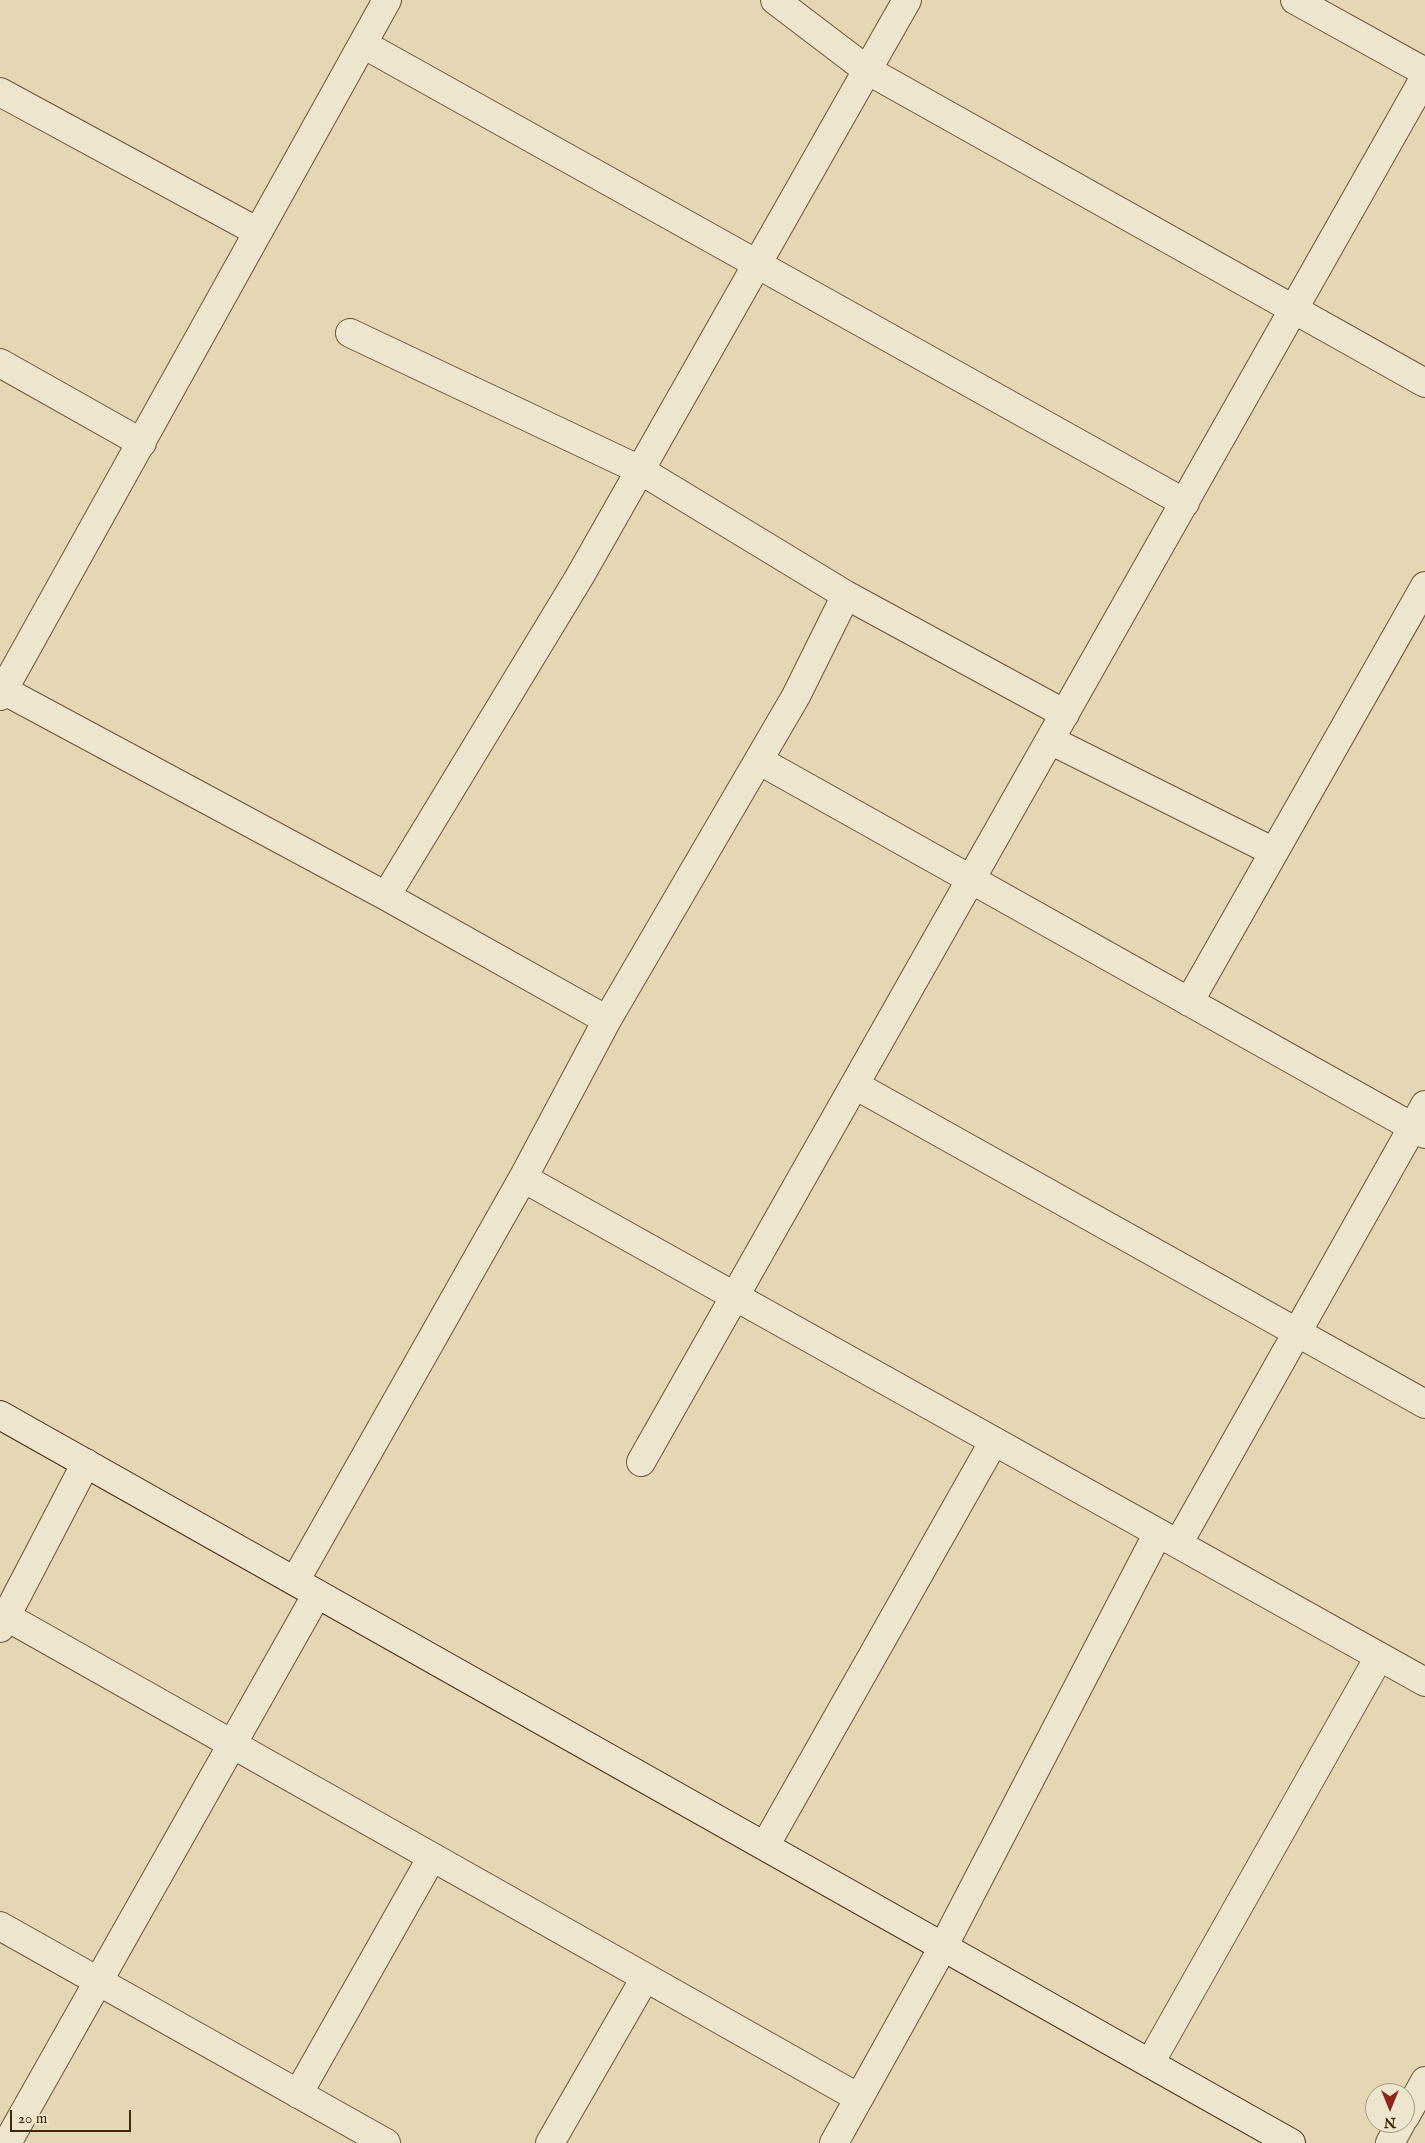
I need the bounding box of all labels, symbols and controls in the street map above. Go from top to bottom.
north arrow [1365,2083,1415,2133]
scale bar [12,2100,134,2132]
text: 20 m [18,2109,47,2128]
text: N [1384,2113,1396,2131]

